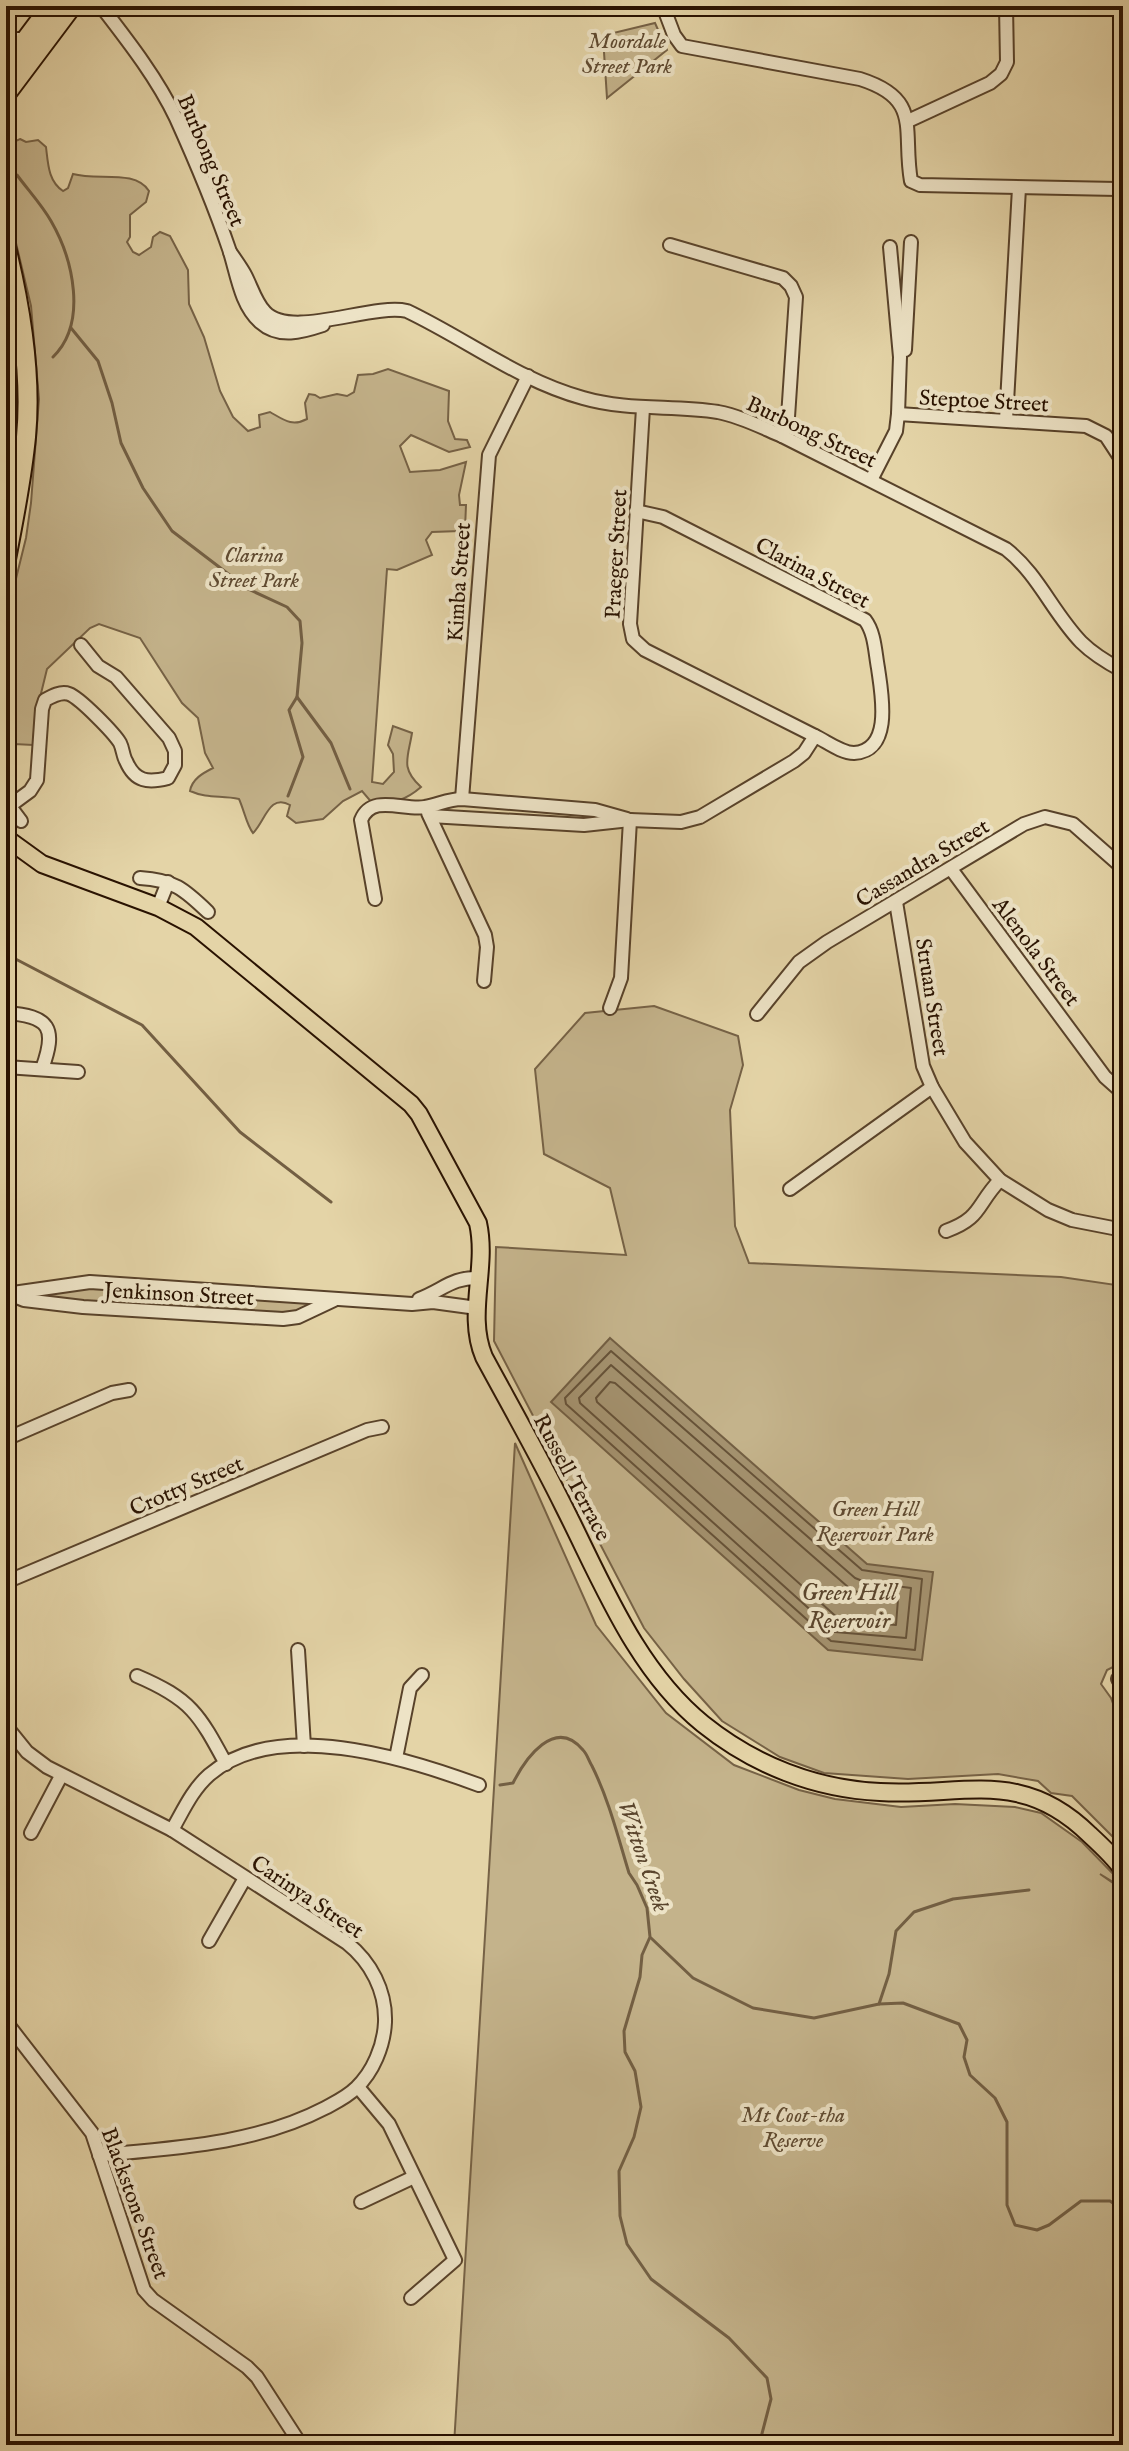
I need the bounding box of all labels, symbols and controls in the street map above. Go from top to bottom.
park label: Moordale Street Park [582,28,672,81]
street label: Burbong Street [170,91,251,231]
street label: Steptoe Street [918,385,1050,419]
street label: Burbong Street [741,390,881,475]
street label: Praeger Street [600,488,634,620]
street label: Kimba Street [442,521,478,643]
street label: Clarina Street [750,532,875,616]
park label: Clarina Street Park [209,542,299,595]
street label: Cassandra Street [851,813,995,915]
street label: Alenola Street [985,891,1086,1013]
street label: Struan Street [908,936,954,1059]
street label: Jenkinson Street [100,1277,255,1313]
street label: Russell Terrace [526,1410,616,1546]
street label: Crotty Street [126,1450,248,1523]
park label: Green Hill Reservoir Park [816,1496,934,1549]
water label: Green Hill Reservoir [801,1578,899,1637]
water label: Witton Creek [609,1797,676,1916]
street label: Carinya Street [245,1850,369,1946]
park label: Mt Coot-tha Reserve [741,2102,845,2155]
street label: Blackstone Street [94,2124,175,2284]

